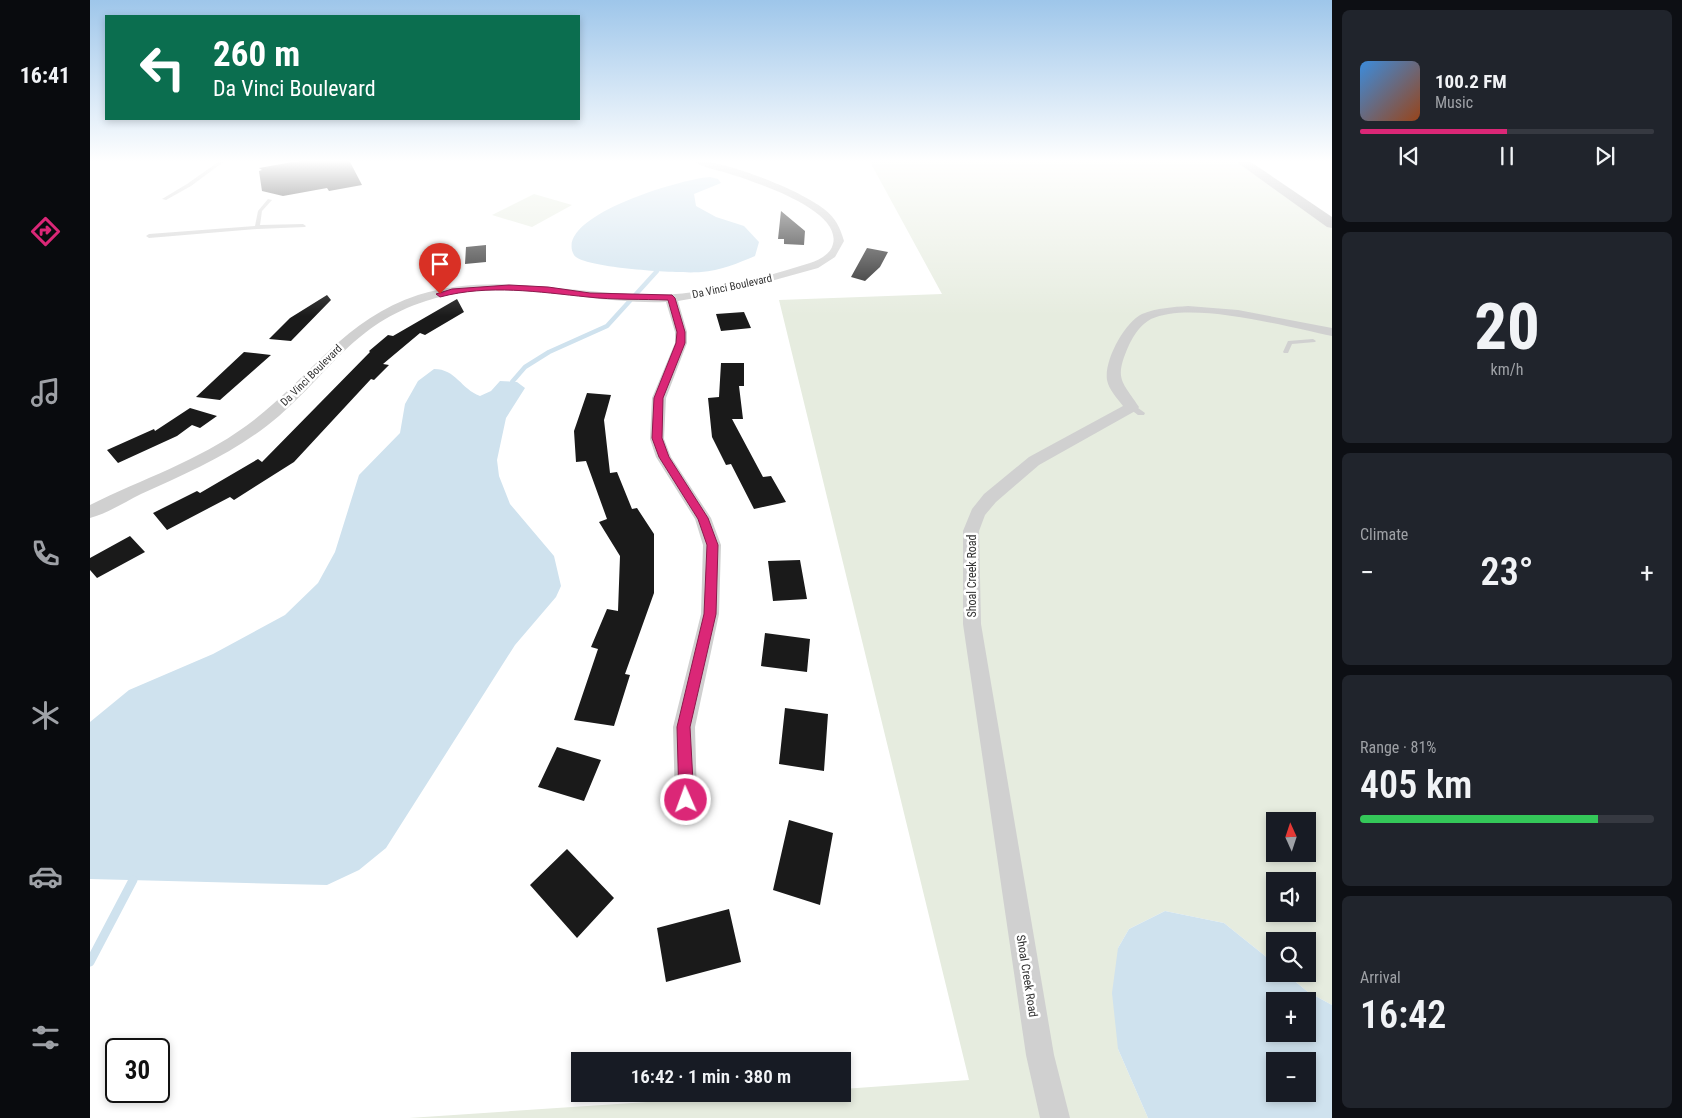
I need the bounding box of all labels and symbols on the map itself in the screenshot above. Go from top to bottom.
pin [419,243,461,294]
street label: Da Vinci Boulevard [691,272,773,301]
street label: Da Vinci Boulevard [278,342,345,409]
street label: Shoal Creek Road [965,534,979,618]
position arrow [659,773,711,825]
north arrow [1266,812,1316,862]
street label: Shoal Creek Road [1014,934,1040,1018]
speed limit sign: 30 [105,1038,170,1103]

